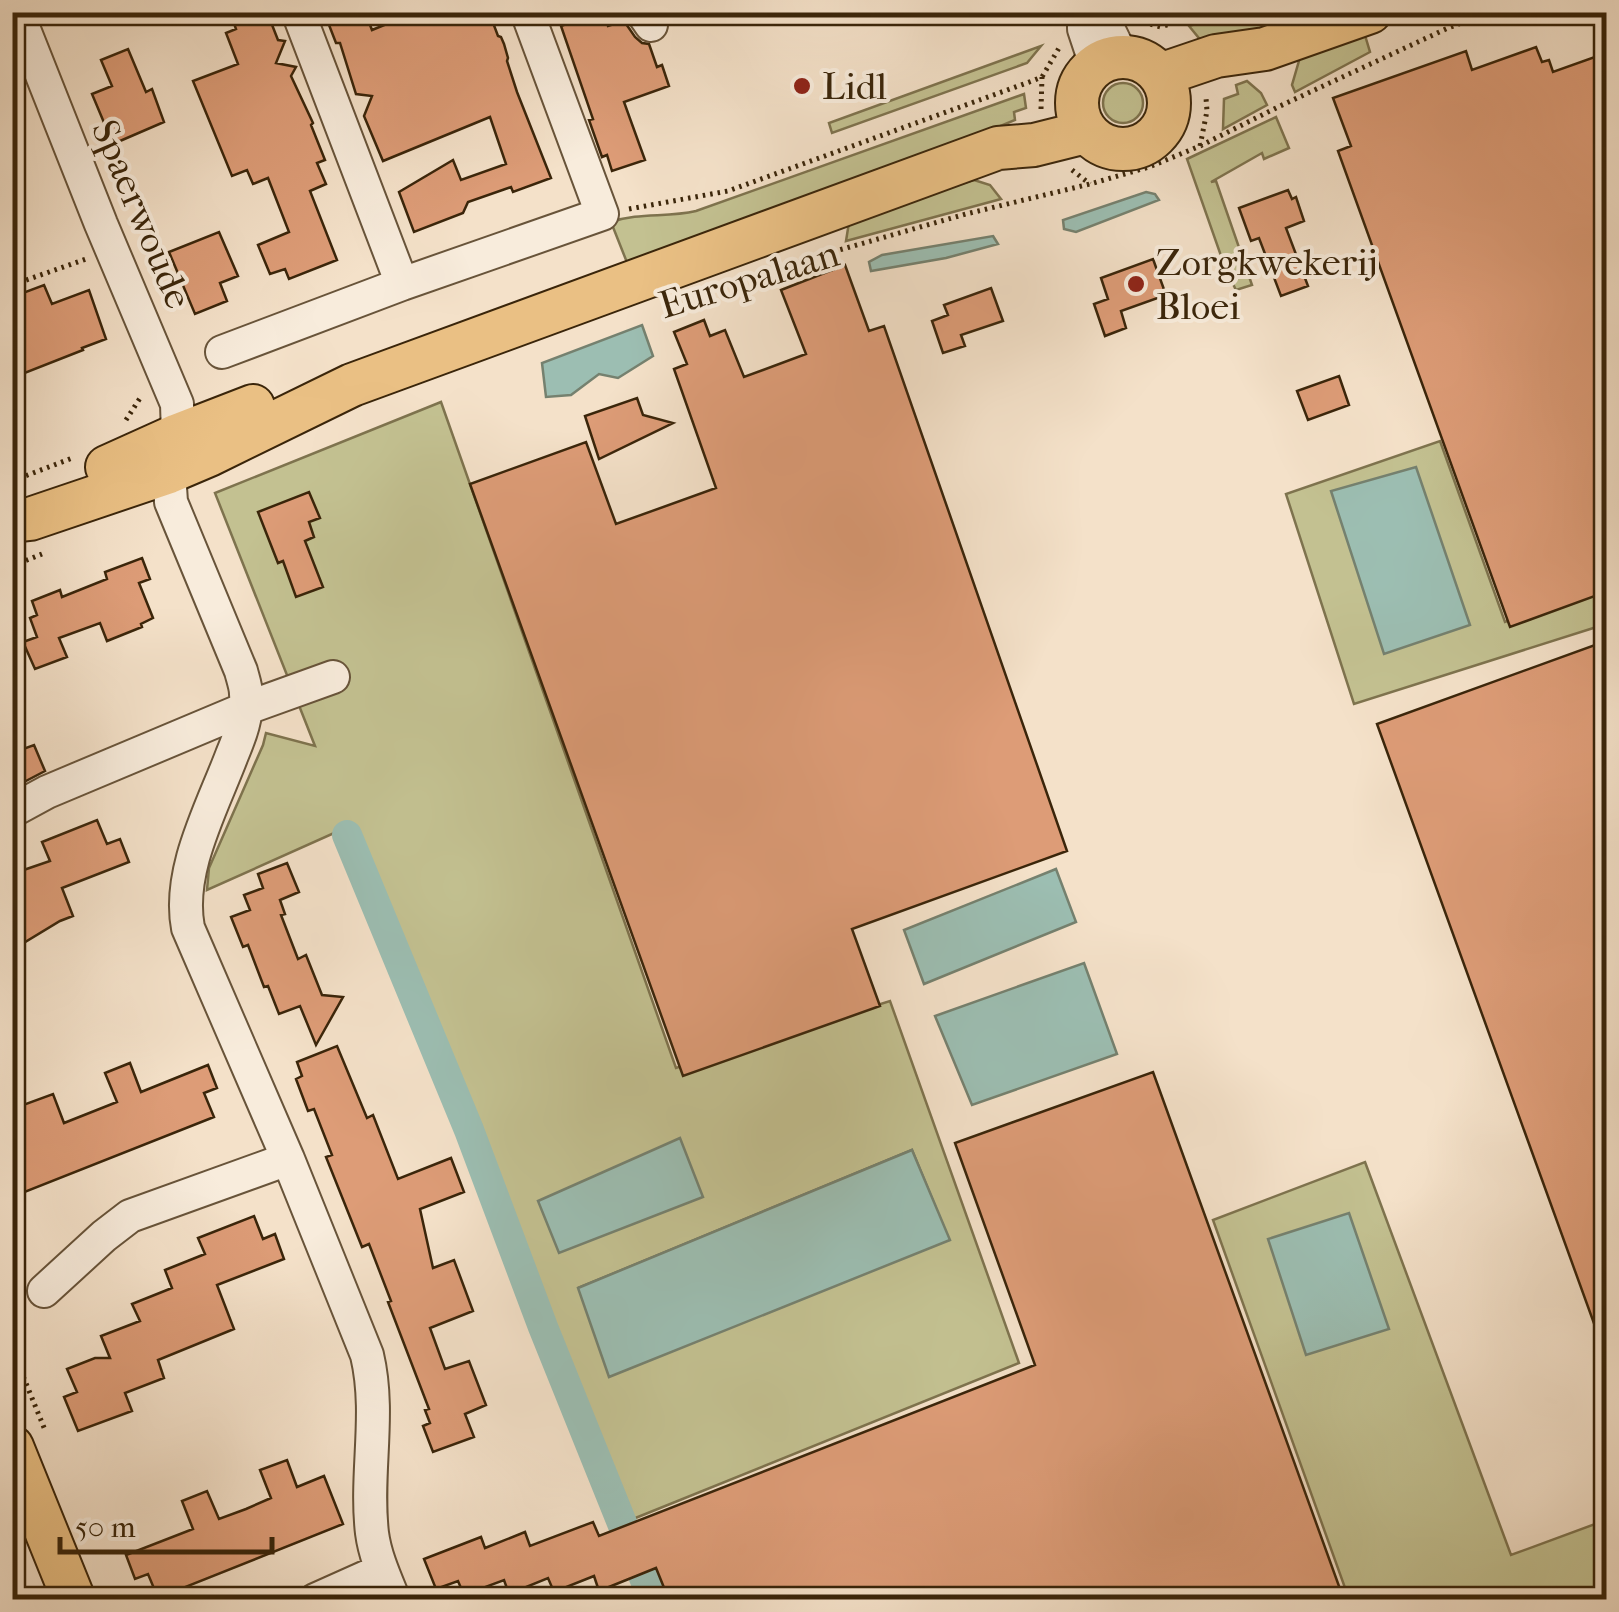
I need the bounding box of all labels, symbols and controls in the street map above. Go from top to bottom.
place label: Lidl [822,64,887,109]
marker: Lidl [791,75,813,97]
street label: Spaerwoude [82,113,201,315]
street label: Europalaan [654,231,845,328]
place label: Zorgkwekerij Bloei [1156,240,1378,329]
marker: Zorgkwekerij Bloei [1125,273,1147,295]
scale bar [60,1492,272,1554]
text: 50 m [75,1510,136,1545]

